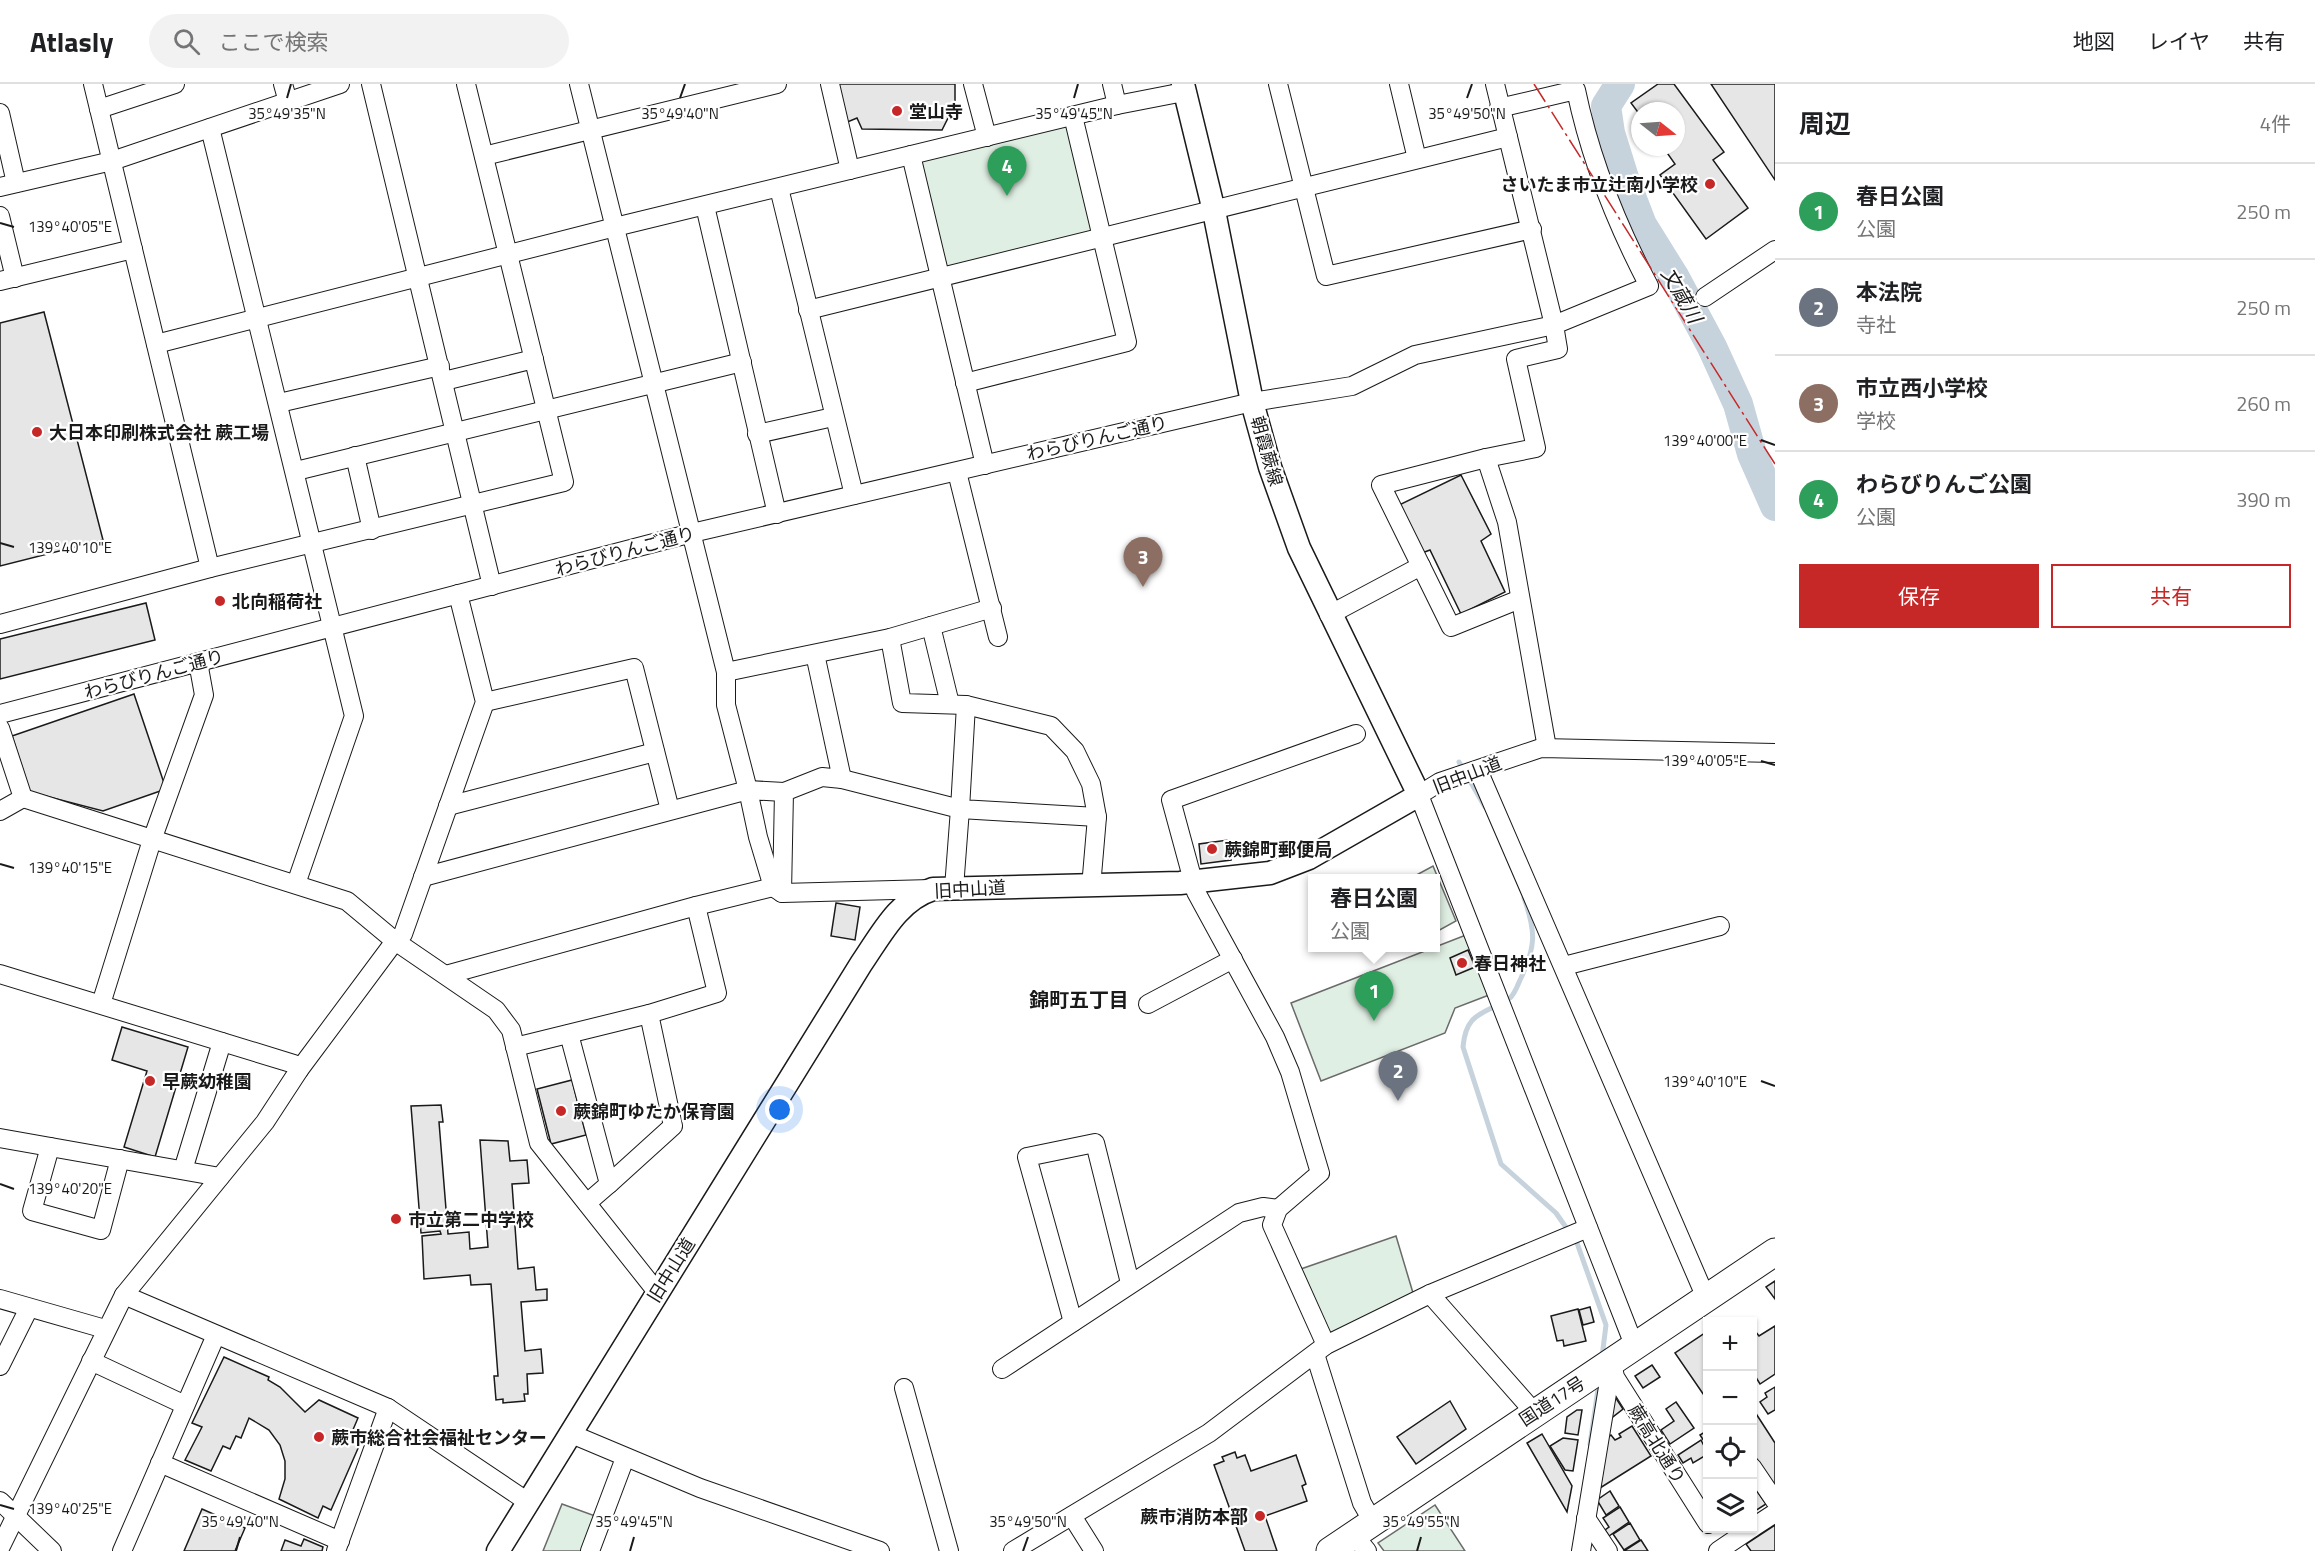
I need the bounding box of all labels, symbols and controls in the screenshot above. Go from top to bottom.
search box [149,14,569,68]
text: Atlasly [30,20,113,63]
icon: search [170,25,203,58]
text: ここで検索 [218,25,328,59]
text: 地図 [2073,25,2115,57]
text: レイヤ [2148,25,2210,57]
text: 共有 [2243,25,2285,57]
place label: 堂山寺 [909,98,963,125]
text: 35°49'35"N [248,102,326,125]
text: 35°49'40"N [641,102,719,125]
text: 35°49'45"N [1035,102,1113,125]
text: 35°49'50"N [1428,102,1506,125]
north arrow [1631,102,1685,156]
marker: 堂山寺 [890,104,904,118]
text: 周辺 [1799,104,1851,143]
text: 4件 [2260,108,2291,139]
pin: 4 [988,147,1026,196]
place label: さいたま市立辻南小学校 [1501,171,1698,198]
marker: さいたま市立辻南小学校 [1703,177,1717,191]
text: 春日公園 [1856,179,1944,213]
text: 1 [1813,196,1824,227]
text: 250 m [2236,196,2291,227]
text: 公園 [1856,213,1896,244]
text: 139°40'05"E [28,215,112,238]
water label: 文蔵川 [1654,261,1711,330]
text: 本法院 [1856,275,1922,309]
text: 2 [1813,292,1824,323]
text: 250 m [2236,292,2291,323]
text: 寺社 [1856,309,1896,340]
text: 市立西小学校 [1856,371,1988,405]
text: 3 [1813,388,1824,419]
text: 260 m [2236,388,2291,419]
text: 学校 [1856,405,1896,436]
street label: わらびりんご通り [1024,409,1170,467]
street label: 朝霞蕨線 [1244,413,1290,489]
place label: 大日本印刷株式会社 蕨工場 [49,419,269,446]
marker: 大日本印刷株式会社 蕨工場 [30,425,44,439]
text: 139°40'00"E [1663,429,1747,452]
text: わらびりんご公園 [1856,467,2032,501]
text: 4 [1813,484,1824,515]
text: 390 m [2236,484,2291,515]
text: 公園 [1856,501,1896,532]
street label: わらびりんご通り [552,519,698,583]
text: 139°40'10"E [28,536,112,559]
pin: 3 [1124,538,1162,587]
button: 保存 [1799,564,2039,628]
button: 共有 [2051,564,2291,628]
place label: 北向稲荷社 [232,588,322,615]
marker: 北向稲荷社 [213,594,227,608]
street label: わらびりんご通り [81,642,227,706]
street label: 旧中山道 [1429,749,1505,801]
text: 139°40'05"E [1663,749,1747,772]
place label: 蕨錦町郵便局 [1224,836,1332,863]
marker: 蕨錦町郵便局 [1205,842,1219,856]
text: 139°40'15"E [28,856,112,879]
street label: 旧中山道 [933,874,1007,904]
popup [1308,874,1440,952]
text: 春日公園 [1330,881,1418,915]
text: 公園 [1330,915,1370,946]
place label: 春日神社 [1474,950,1546,977]
marker: 春日神社 [1455,956,1469,970]
pin: 1 [1354,972,1394,1021]
district label: 錦町五丁目 [1029,984,1129,1015]
pin: 2 [1378,1052,1418,1101]
place label: 早蕨幼稚園 [162,1068,252,1095]
text: 139°40'10"E [1663,1070,1747,1093]
marker: 早蕨幼稚園 [143,1074,157,1088]
your location [765,1095,794,1124]
place label: 蕨錦町ゆたか保育園 [573,1098,735,1125]
marker: 蕨錦町ゆたか保育園 [554,1104,568,1118]
text: 139°40'20"E [28,1177,112,1200]
place label: 市立第二中学校 [408,1206,534,1233]
marker: 市立第二中学校 [389,1212,403,1226]
street label: 旧中山道 [640,1232,702,1308]
map controls [1703,1317,1757,1533]
button: + [1703,1317,1757,1371]
street label: 国道17号 [1514,1369,1590,1433]
button: − [1703,1371,1757,1425]
street label: 蕨高北通り [1622,1399,1692,1489]
place label: 蕨市総合社会福祉センター [331,1424,547,1451]
button: locate [1703,1425,1757,1479]
marker: 蕨市総合社会福祉センター [312,1430,326,1444]
button: layers [1703,1479,1757,1533]
text: 139°40'25"E [28,1497,112,1520]
place label: 蕨市消防本部 [1140,1503,1248,1530]
marker: 蕨市消防本部 [1253,1509,1267,1523]
text: 35°49'40"N [201,1510,279,1533]
text: 35°49'45"N [595,1510,673,1533]
text: 35°49'50"N [989,1510,1067,1533]
text: 35°49'55"N [1382,1510,1460,1533]

